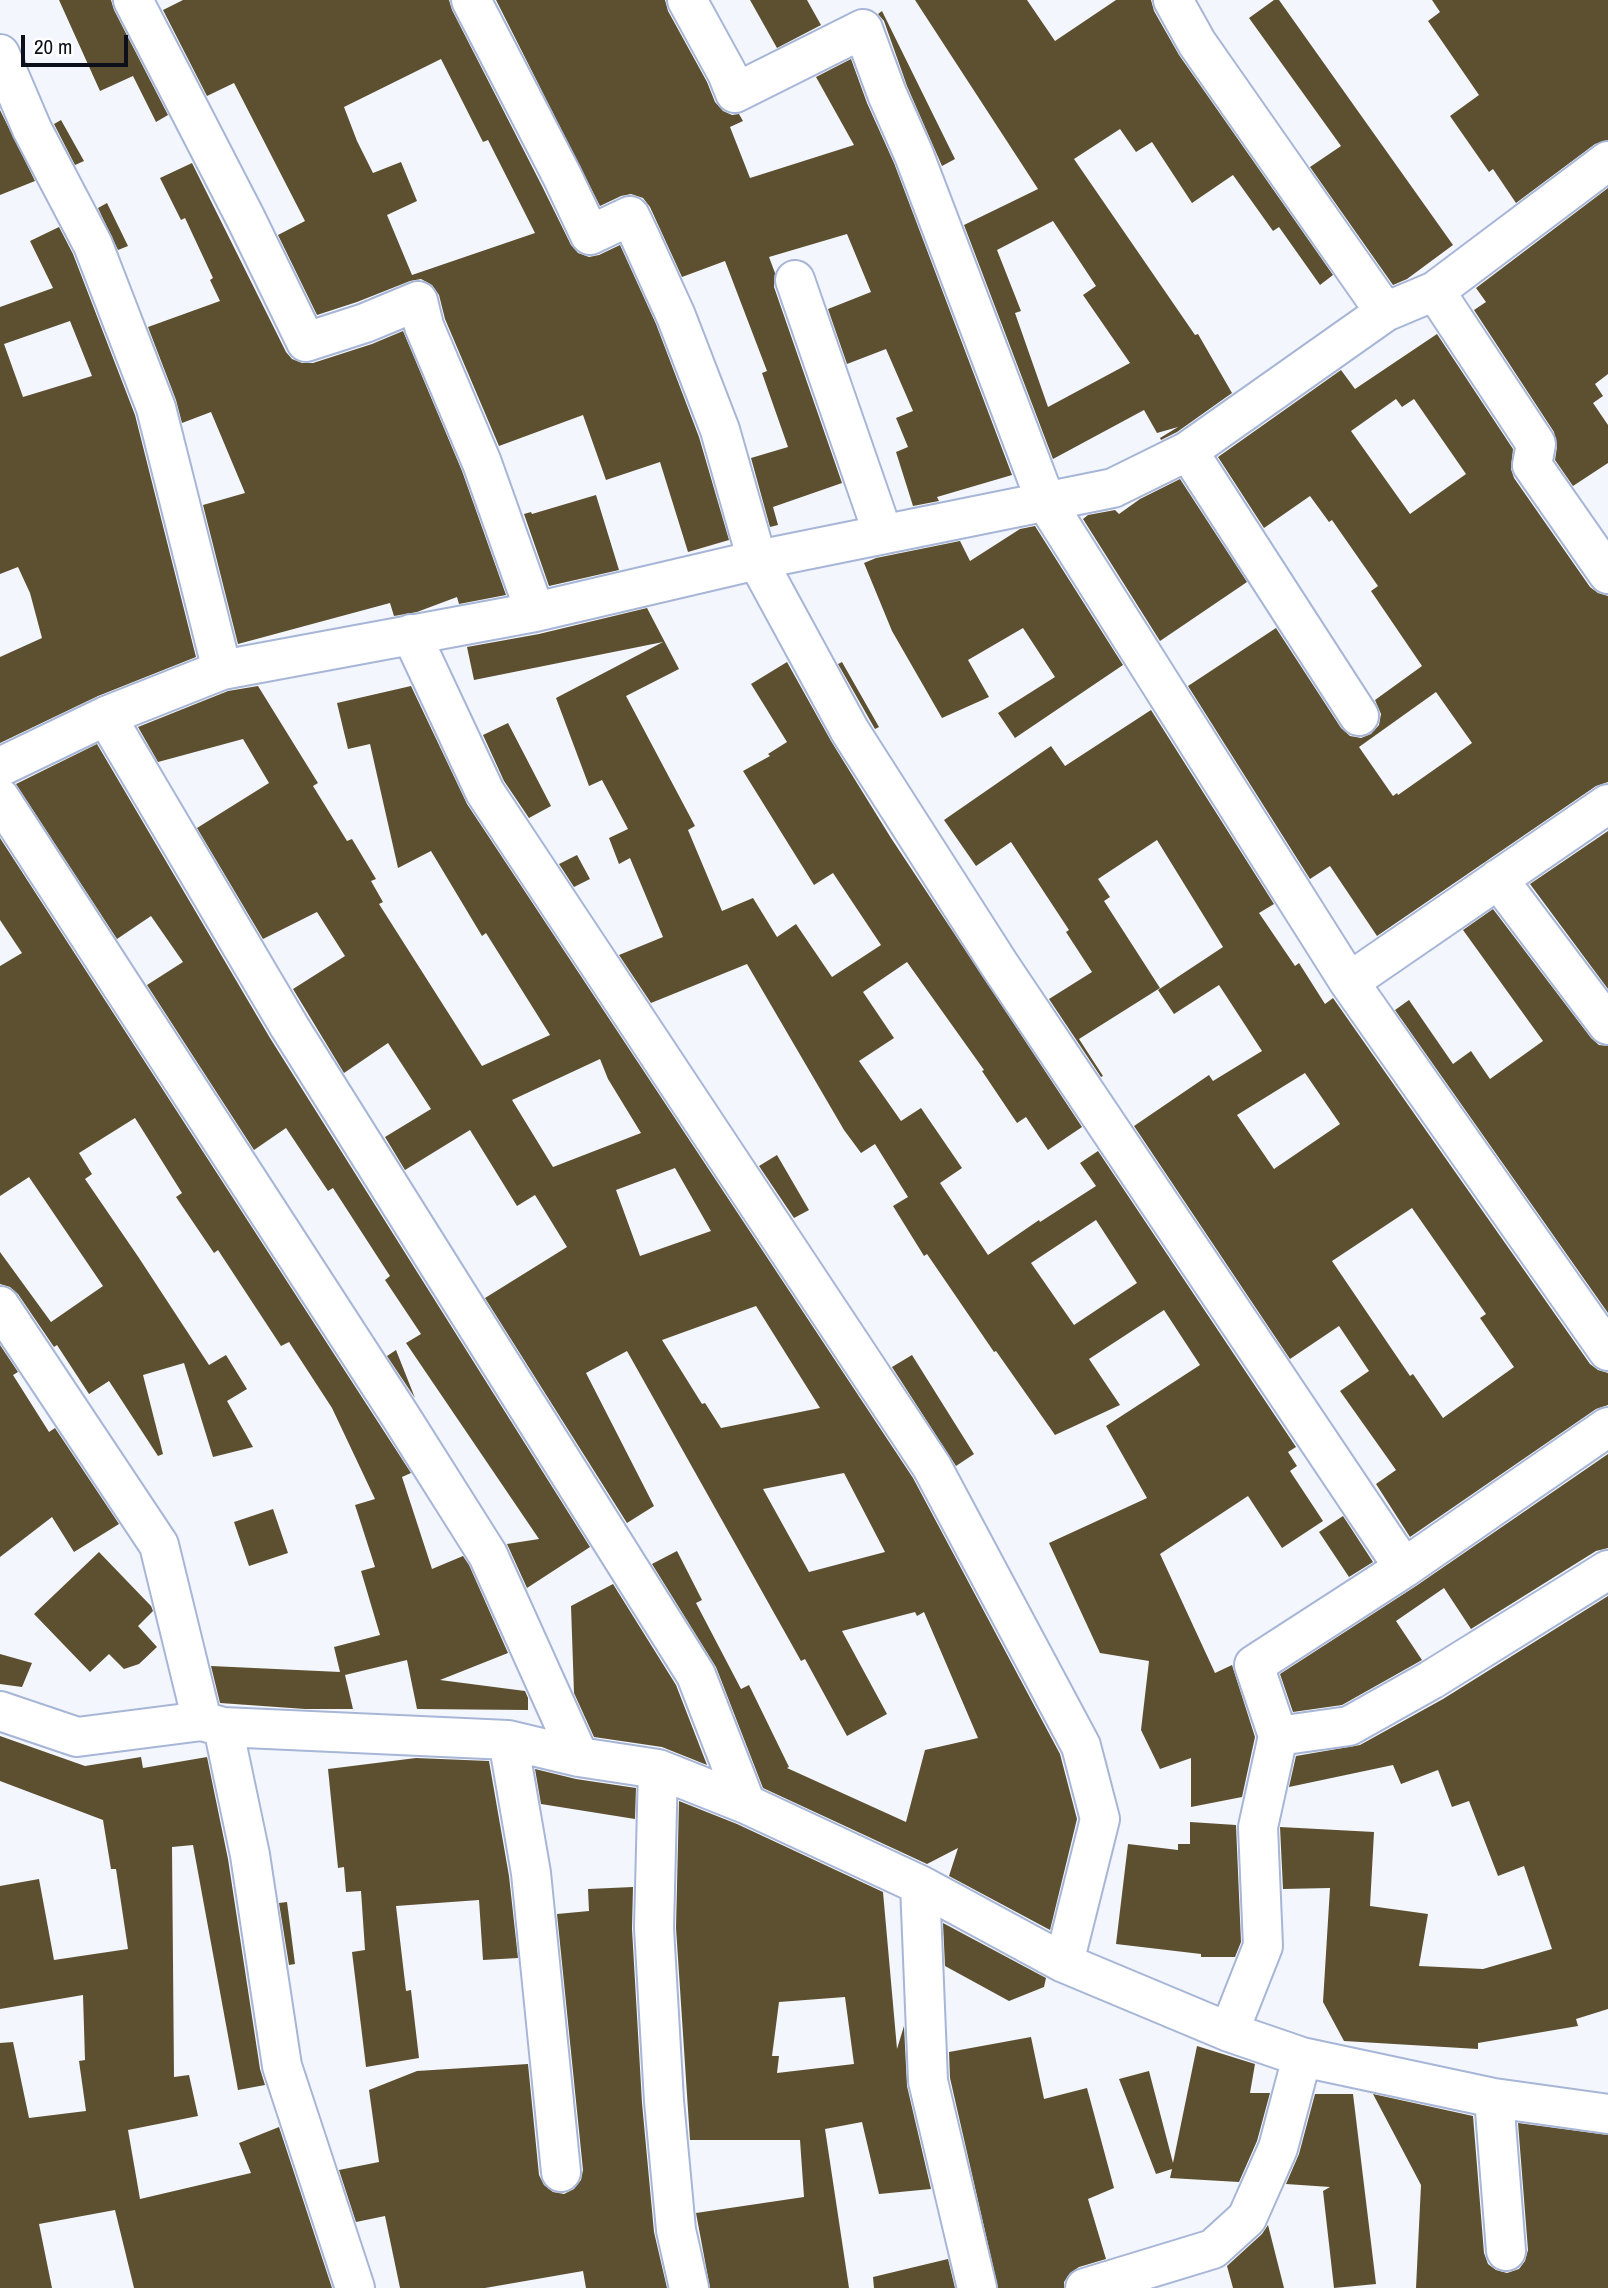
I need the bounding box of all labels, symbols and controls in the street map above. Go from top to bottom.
scale bar [24,21,131,65]
text: 20 m [34,32,72,61]

